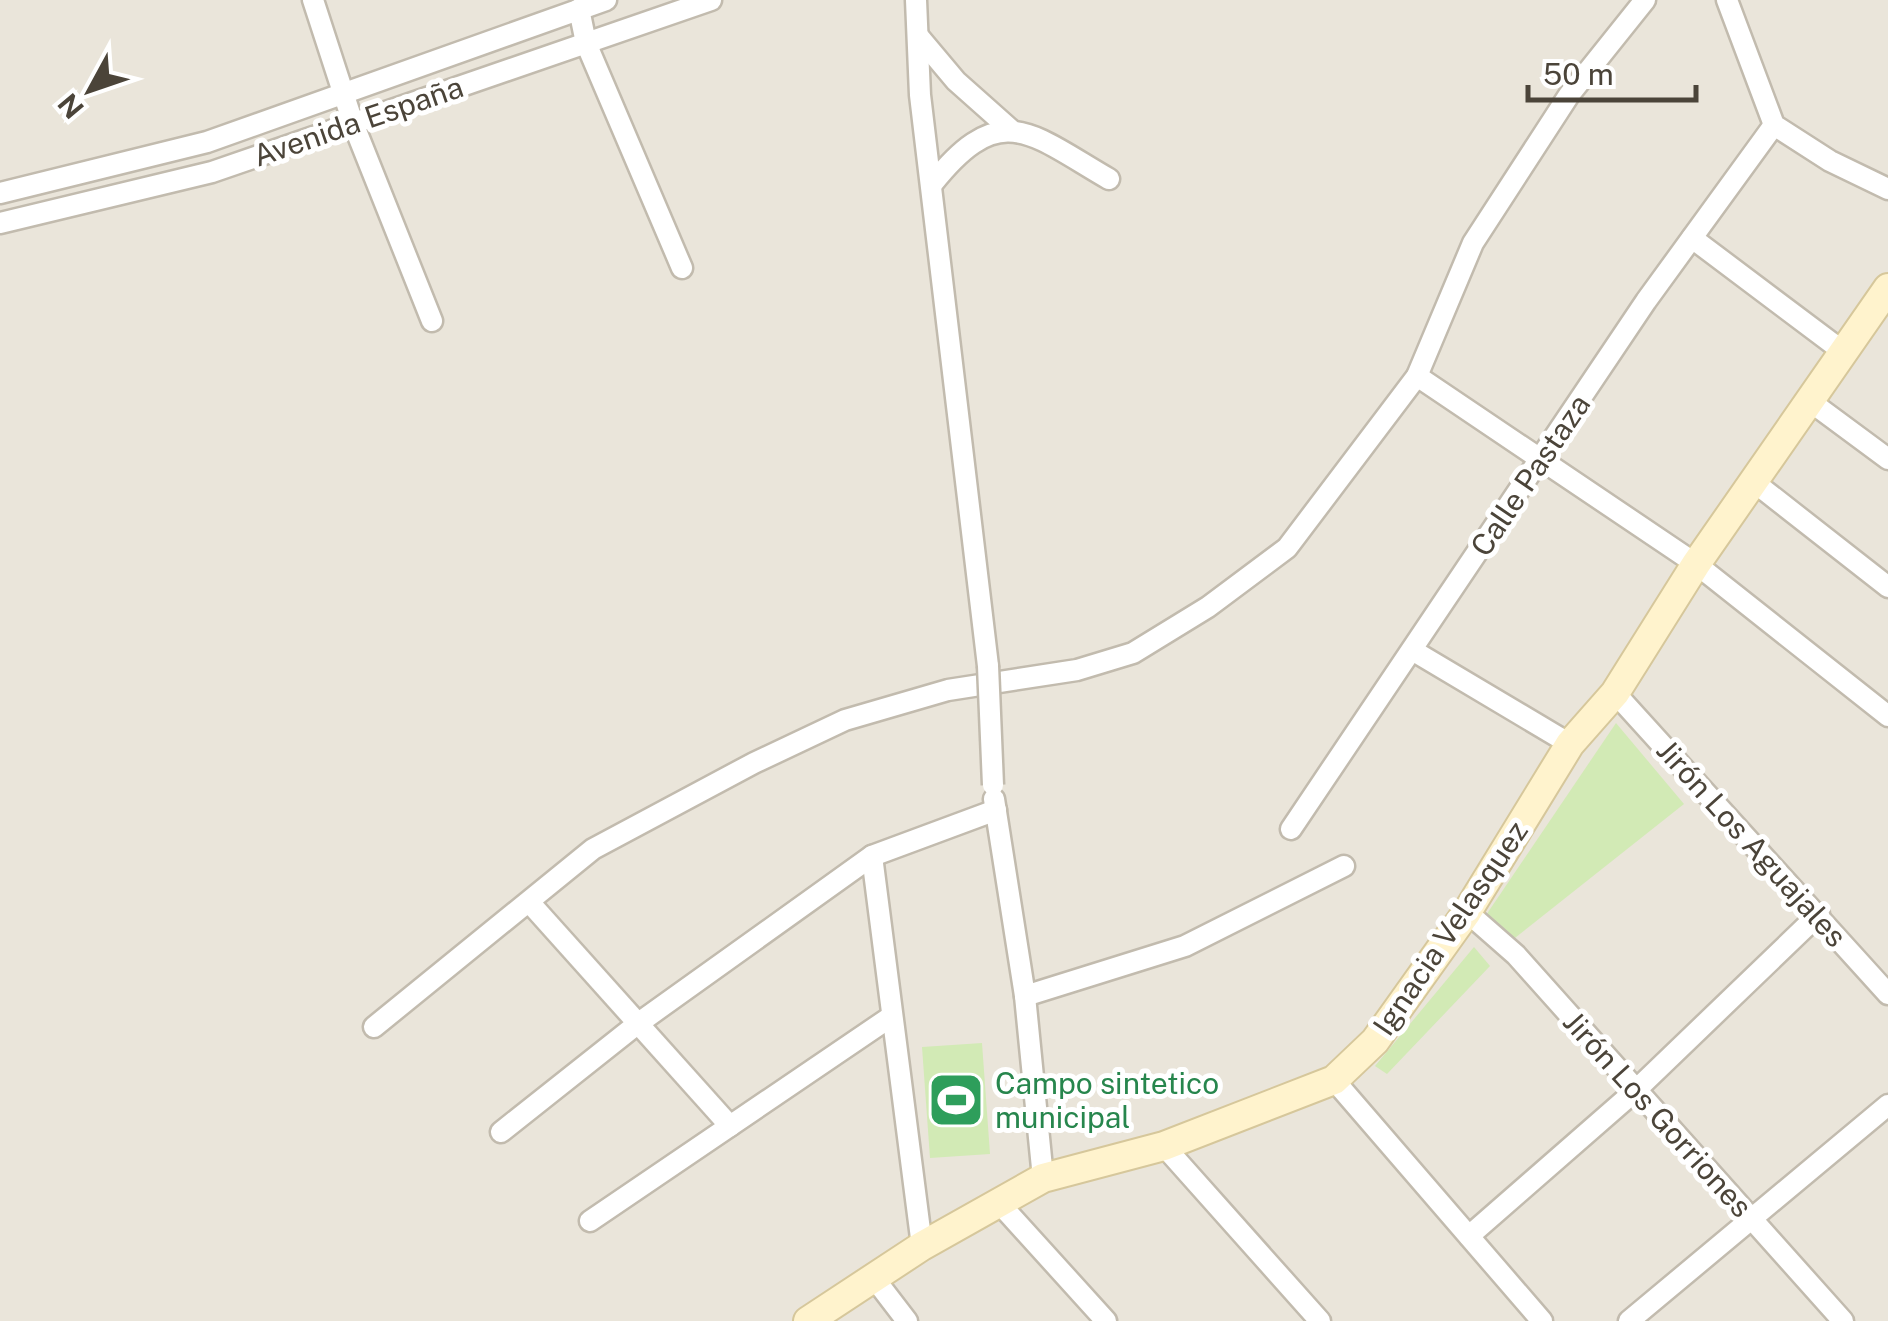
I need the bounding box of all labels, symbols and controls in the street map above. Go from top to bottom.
north arrow [40,40,140,140]
scale bar [1528,40,1696,102]
text: 50 m [1543,56,1614,92]
street label: Avenida España [248,68,468,174]
text: N [51,87,90,125]
street label: Calle Pastaza [1463,387,1597,563]
street label: Jirón Los Aguajales [1650,732,1854,954]
street label: Ignacia Velasquez [1365,814,1535,1042]
street label: Jirón Los Gorriones [1556,1004,1760,1224]
place label: Campo sintetico municipal [995,1065,1219,1135]
sports icon: Campo sintetico municipal [926,1070,986,1130]

